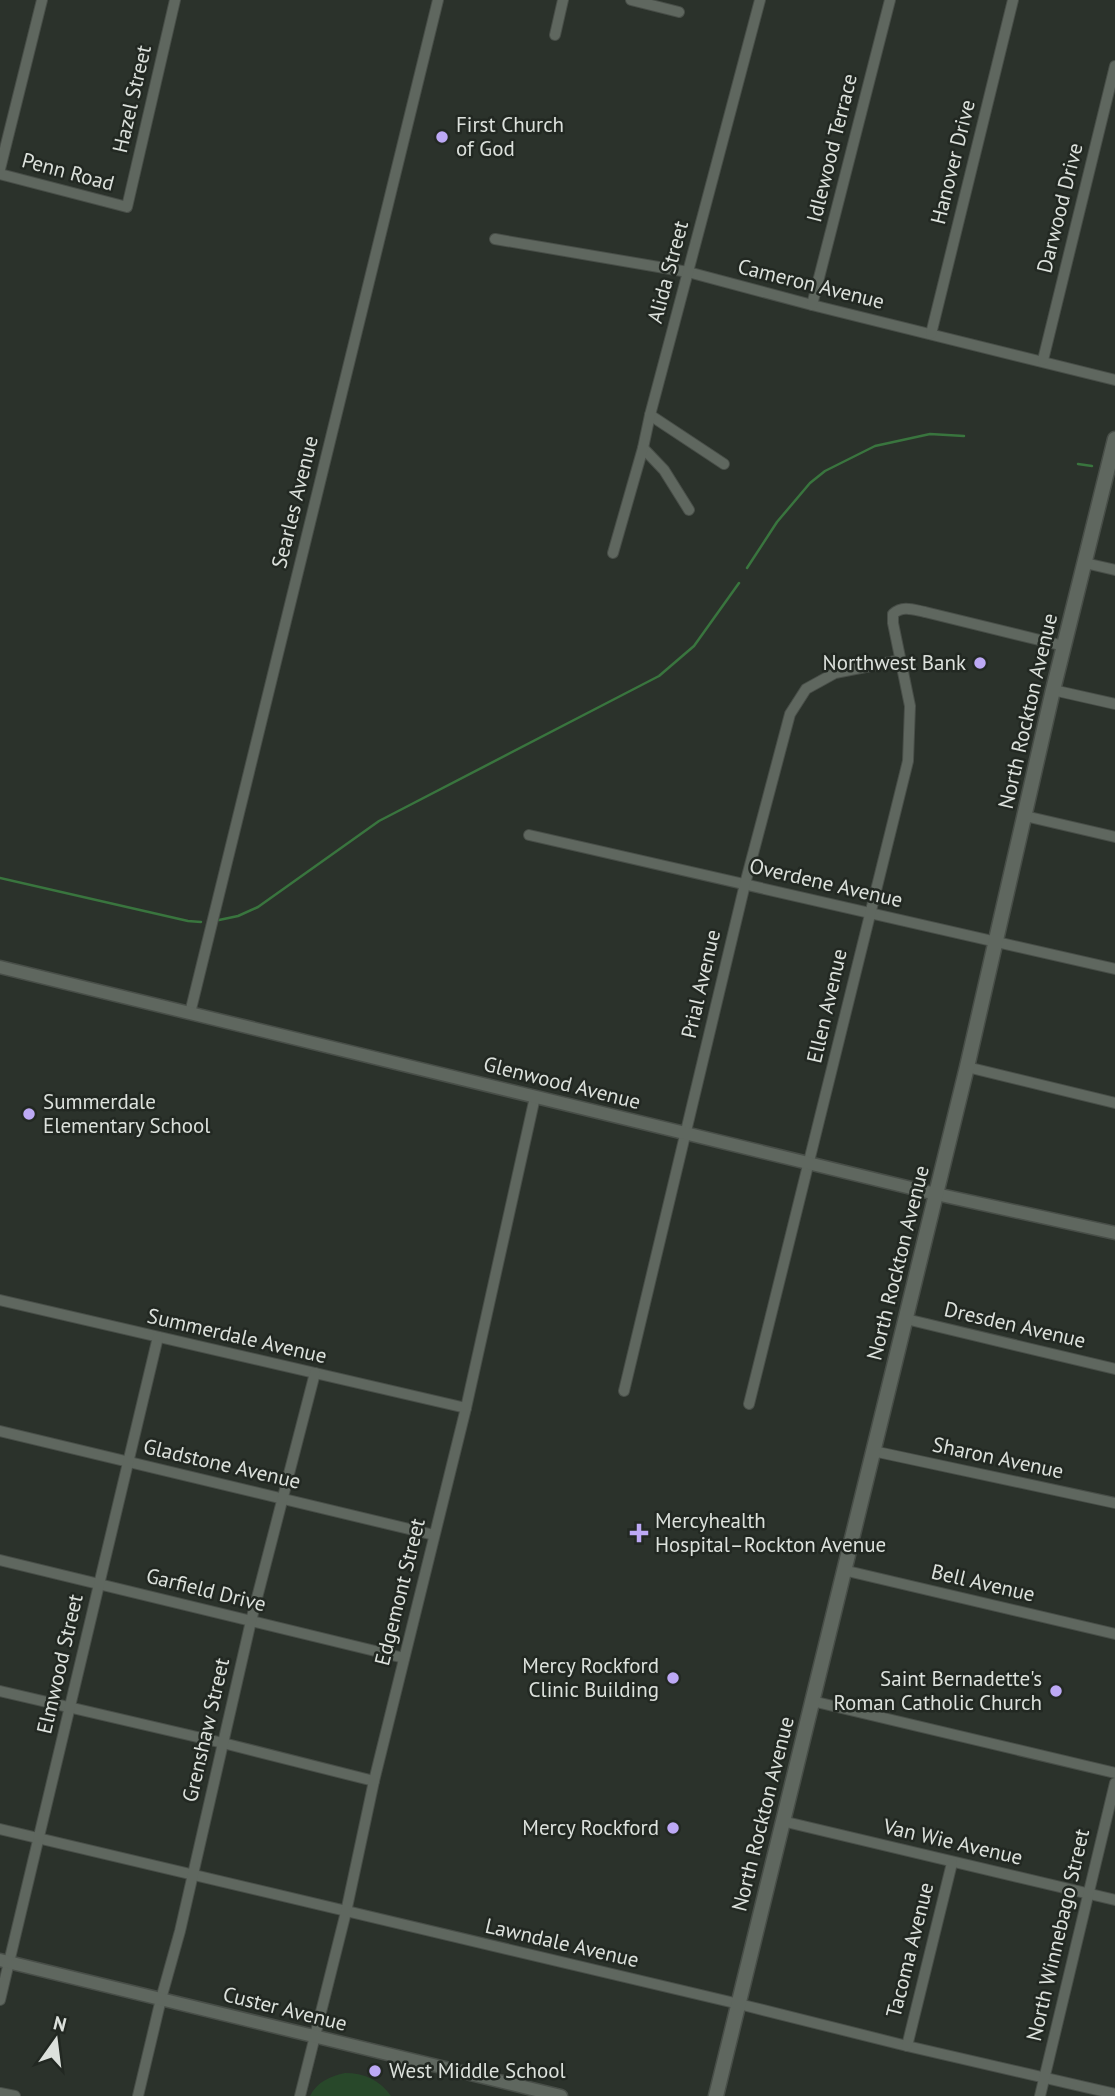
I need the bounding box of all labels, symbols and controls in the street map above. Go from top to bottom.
street label: Hazel Street [106,42,157,155]
street label: Idlewood Terrace [800,71,863,225]
street label: Hanover Drive [924,97,981,227]
place label: First Church of God [456,111,564,162]
marker: First Church of God [434,129,450,145]
street label: Darwood Drive [1030,140,1089,276]
street label: Penn Road [19,146,117,197]
street label: Alida Street [641,218,694,326]
street label: Cameron Avenue [735,252,887,315]
street label: Searles Avenue [265,433,324,571]
street label: North Rockton Avenue [992,611,1063,811]
place label: Northwest Bank [823,649,966,676]
marker: Northwest Bank [972,655,988,671]
street label: Overdene Avenue [747,852,905,913]
street label: Prial Avenue [675,927,726,1041]
street label: Ellen Avenue [800,946,853,1066]
street label: Glenwood Avenue [481,1050,643,1115]
place label: Summerdale Elementary School [43,1088,210,1139]
marker: Summerdale Elementary School [21,1106,37,1122]
street label: North Rockton Avenue [860,1163,935,1363]
street label: Dresden Avenue [942,1295,1088,1354]
street label: Summerdale Avenue [145,1302,330,1369]
street label: Sharon Avenue [930,1430,1066,1485]
street label: Gladstone Avenue [141,1432,303,1495]
place label: Mercyhealth Hospital–Rockton Avenue [655,1507,886,1558]
street label: Edgemont Street [368,1516,431,1668]
marker: Mercyhealth Hospital–Rockton Avenue [629,1523,649,1543]
street label: Bell Avenue [929,1557,1038,1608]
street label: Garfield Drive [143,1562,269,1617]
street label: Elmwood Street [30,1591,89,1736]
place label: Mercy Rockford Clinic Building [522,1652,659,1703]
street label: Grenshaw Street [176,1655,235,1805]
place label: Saint Bernadette's Roman Catholic Church [834,1665,1042,1716]
marker: Mercy Rockford Clinic Building [665,1670,681,1686]
marker: Saint Bernadette's Roman Catholic Church [1048,1683,1064,1699]
street label: North Rockton Avenue [725,1714,800,1914]
street label: Van Wie Avenue [880,1812,1025,1871]
place label: Mercy Rockford [522,1814,659,1841]
marker: Mercy Rockford [665,1820,681,1836]
street label: North Winnebago Street [1020,1826,1095,2044]
street label: Tacoma Avenue [880,1880,939,2020]
street label: Lawndale Avenue [483,1912,642,1973]
street label: Custer Avenue [220,1980,350,2037]
north arrow [21,2005,91,2075]
text: N [51,2010,69,2037]
place label: West Middle School [389,2057,566,2084]
marker: West Middle School [367,2063,383,2079]

